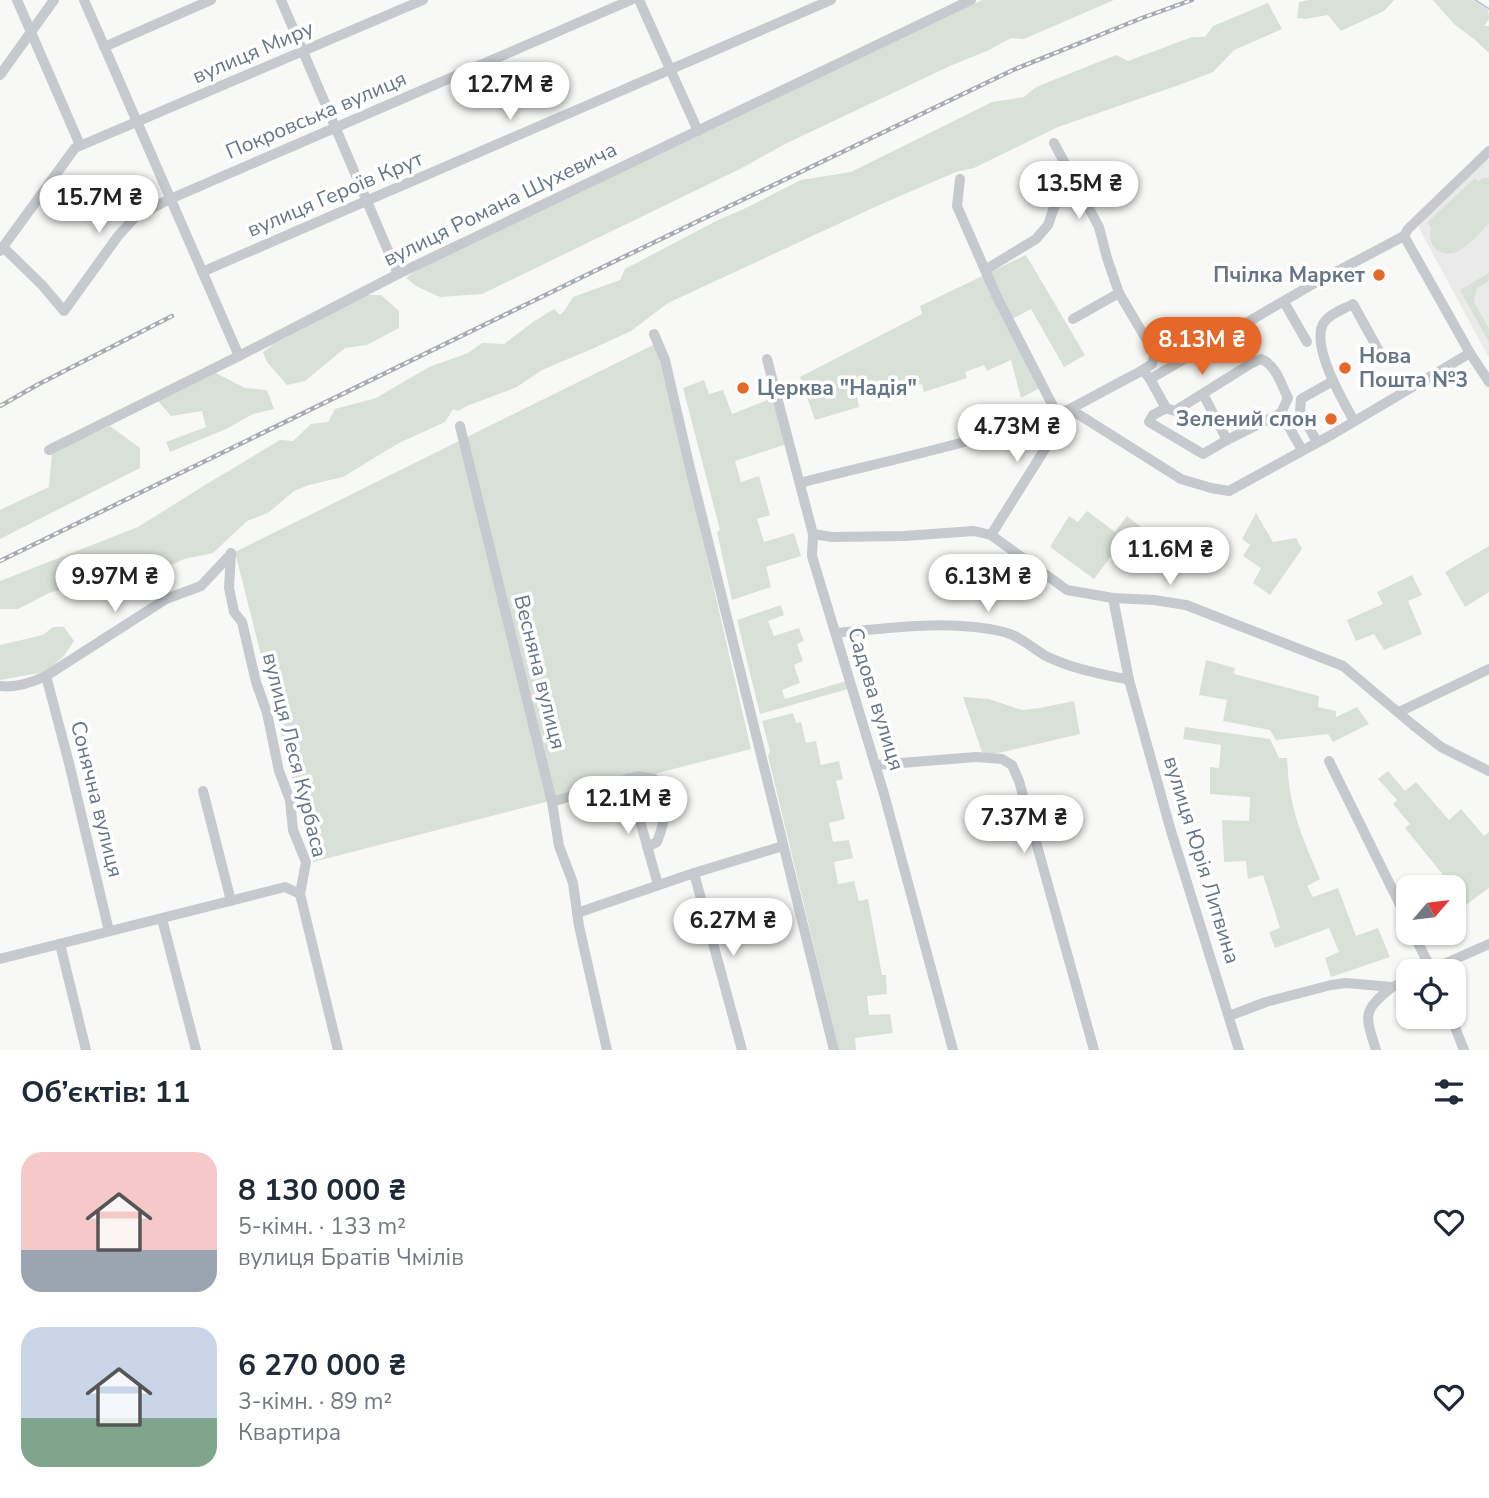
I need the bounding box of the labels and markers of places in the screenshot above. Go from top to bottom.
pin: 12.7M ₴ [445,62,575,122]
pin: 13.5M ₴ [1014,162,1144,221]
pin: 15.7M ₴ [34,176,164,235]
place label: Пчілка Маркет [1213,261,1365,289]
marker: Пчілка Маркет [1371,267,1387,283]
pin: 8.13M ₴ [1137,318,1267,377]
place label: Нова Пошта №3 [1359,342,1468,394]
marker: Нова Пошта №3 [1337,360,1353,376]
place label: Церква "Надія" [757,374,917,402]
marker: Церква "Надія" [735,380,751,396]
pin: 4.73M ₴ [952,405,1082,464]
place label: Зелений слон [1176,405,1317,433]
marker: Зелений слон [1323,411,1339,427]
pin: 11.6M ₴ [1105,528,1235,587]
pin: 9.97M ₴ [50,554,180,614]
pin: 6.13M ₴ [923,554,1053,614]
pin: 12.1M ₴ [563,776,693,836]
pin: 7.37M ₴ [959,796,1089,855]
pin: 6.27M ₴ [668,898,798,958]

